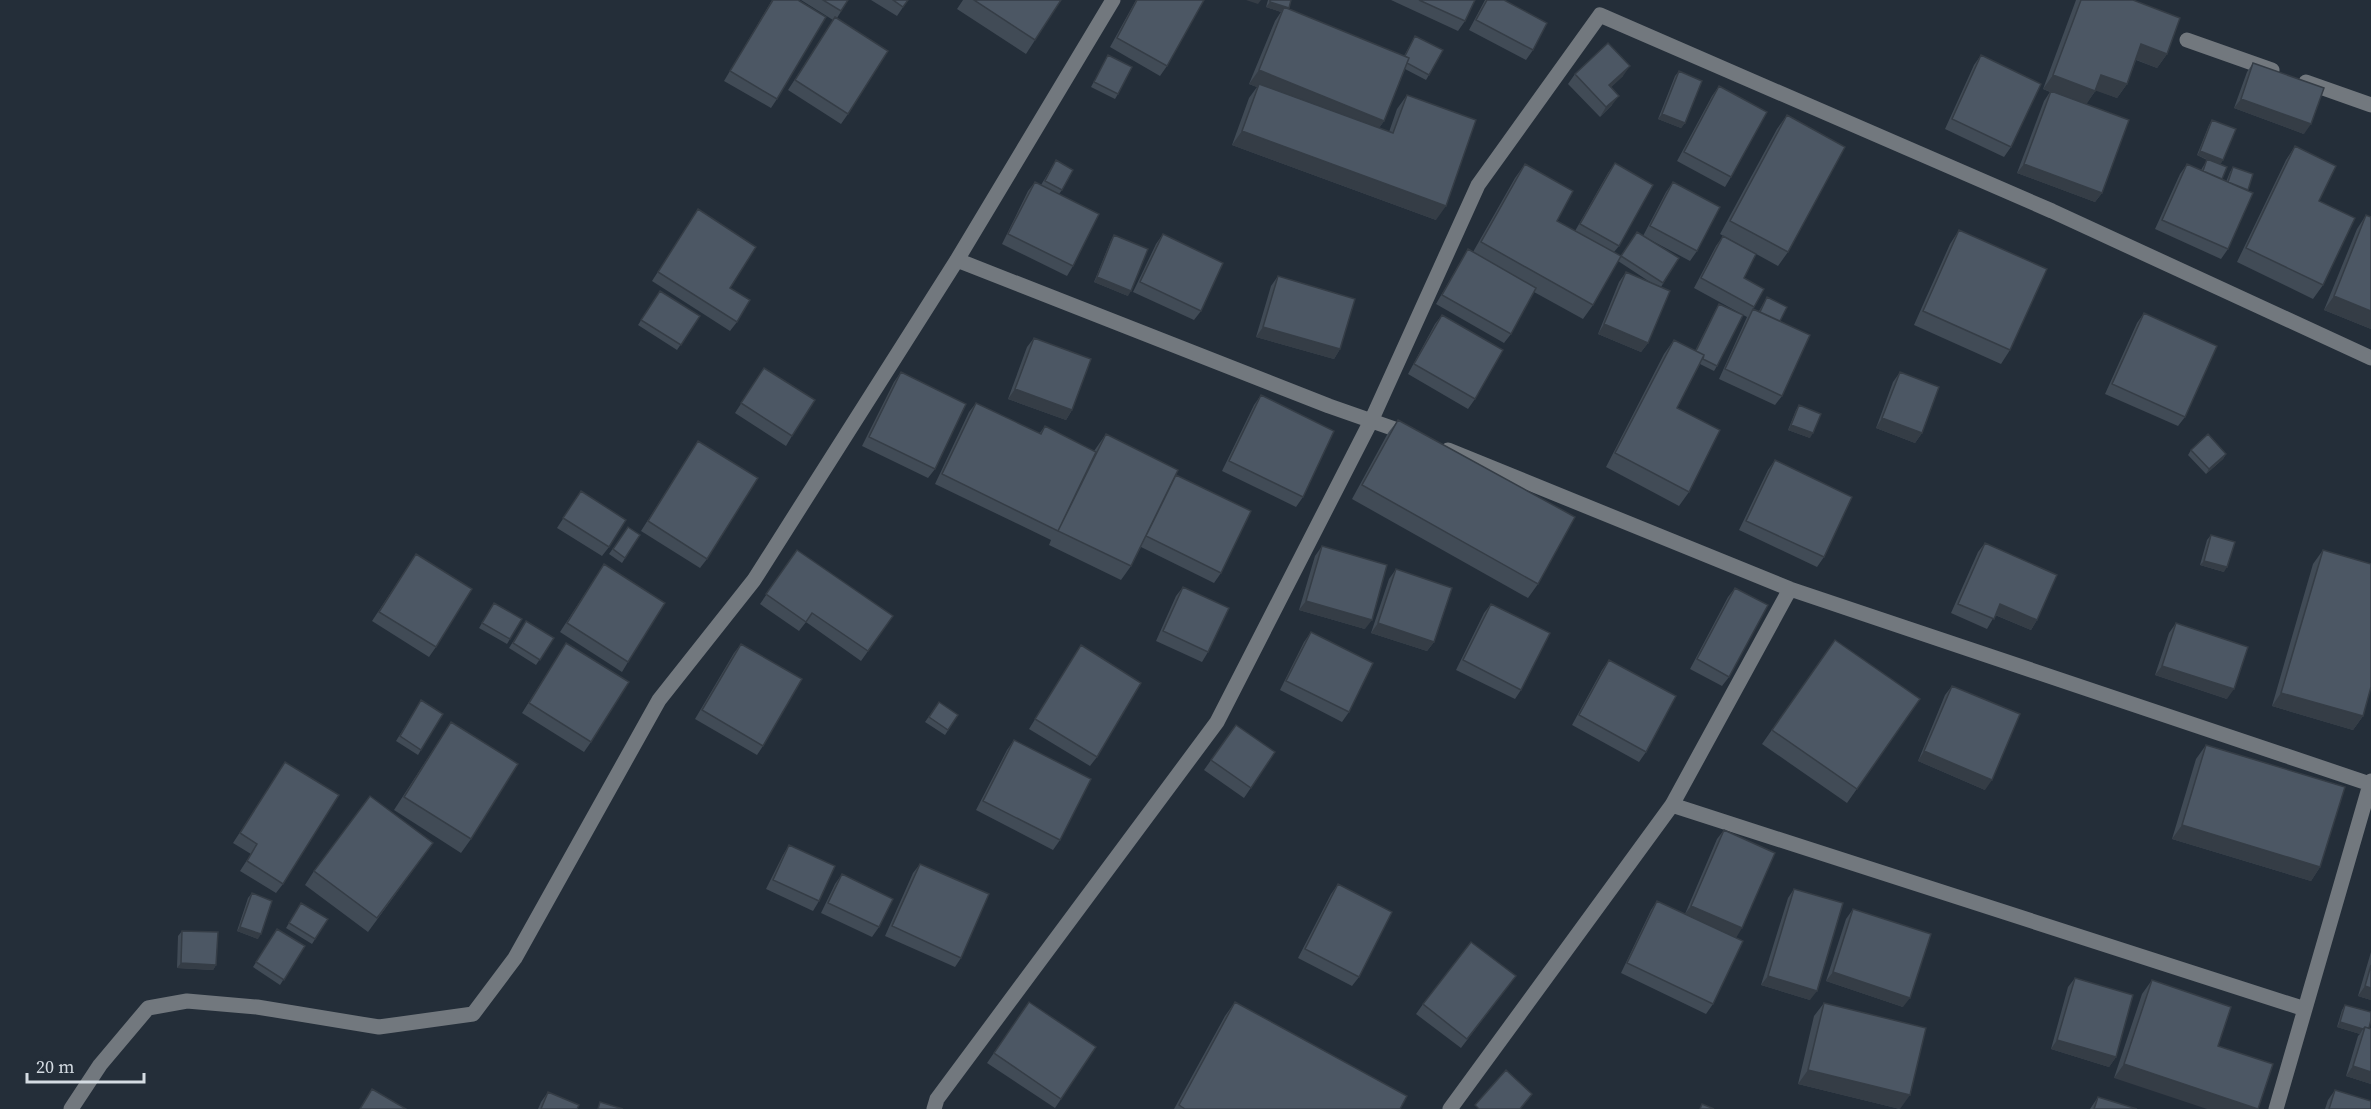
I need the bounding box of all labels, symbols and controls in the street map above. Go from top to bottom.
scale bar [27,1046,144,1084]
text: 20 m [36,1054,74,1079]

